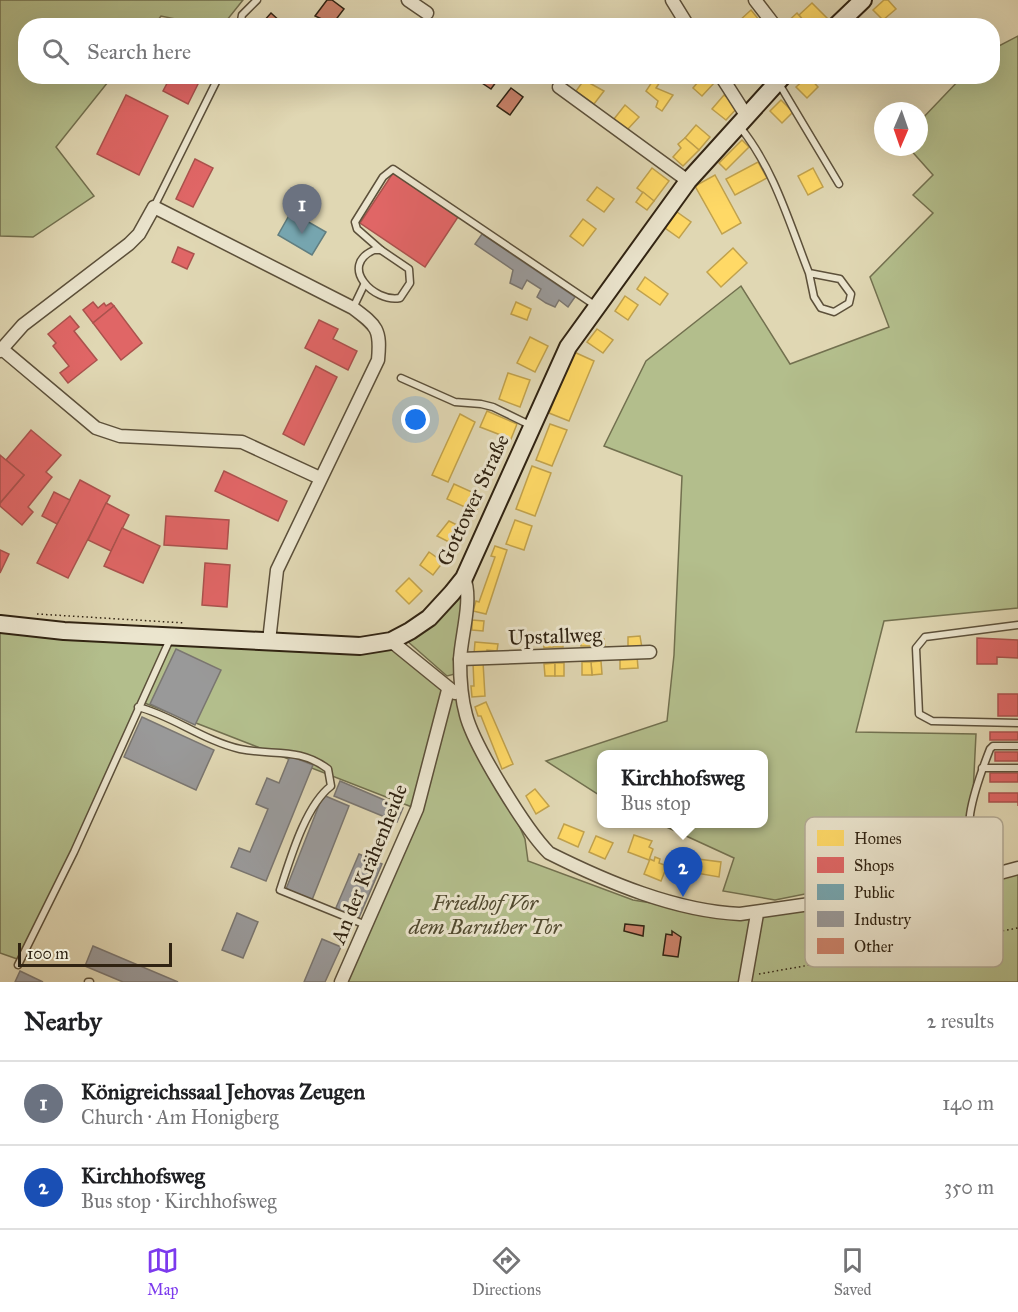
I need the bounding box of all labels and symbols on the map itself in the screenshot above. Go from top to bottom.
north arrow [874,102,928,156]
pin: 1 [282,184,322,234]
your location [401,405,430,434]
street label: Gottower Straße [431,430,515,570]
street label: Upstallweg [508,621,603,651]
street label: An der Krähenheide [325,780,413,949]
legend [805,817,1003,967]
text: Homes [854,829,902,848]
pin: 2 [664,848,702,897]
text: Shops [854,856,894,875]
text: Public [854,883,895,902]
park label: Friedhof Vor dem Baruther Tor [408,890,562,940]
text: Industry [854,910,912,929]
text: Other [854,937,893,956]
scale bar [18,940,172,968]

